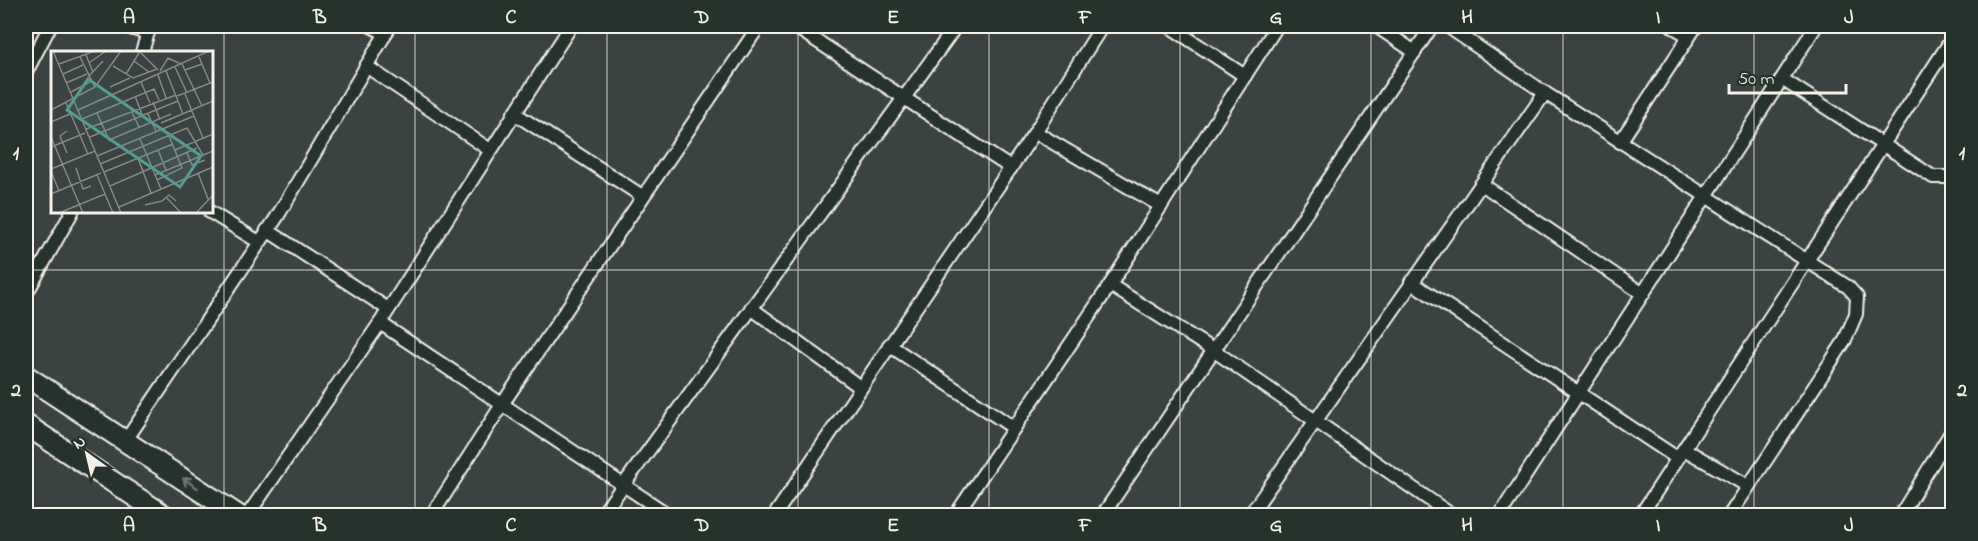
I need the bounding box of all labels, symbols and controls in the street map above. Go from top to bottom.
text: A [123,4,135,33]
text: B [312,4,327,33]
text: C [506,4,517,33]
text: D [694,4,709,33]
text: E [887,4,899,33]
text: F [1078,4,1092,33]
text: G [1270,4,1283,33]
text: H [1461,4,1473,33]
text: I [1656,4,1661,33]
text: J [1844,4,1854,33]
inset map [51,51,213,213]
scale bar [1729,57,1846,95]
text: 50 m [1738,67,1775,93]
text: 1 [13,140,20,169]
text: 1 [1959,140,1966,169]
text: 2 [10,377,21,406]
text: 2 [1956,377,1967,406]
north arrow [57,424,117,484]
text: N [69,430,91,456]
one-way arrow [183,477,199,489]
text: A [123,512,135,541]
text: B [312,512,327,541]
text: C [506,512,517,541]
text: D [694,512,709,541]
text: E [887,512,899,541]
text: F [1078,512,1092,541]
text: G [1270,512,1283,541]
text: H [1461,512,1473,541]
text: I [1656,512,1661,541]
text: J [1844,512,1854,541]

